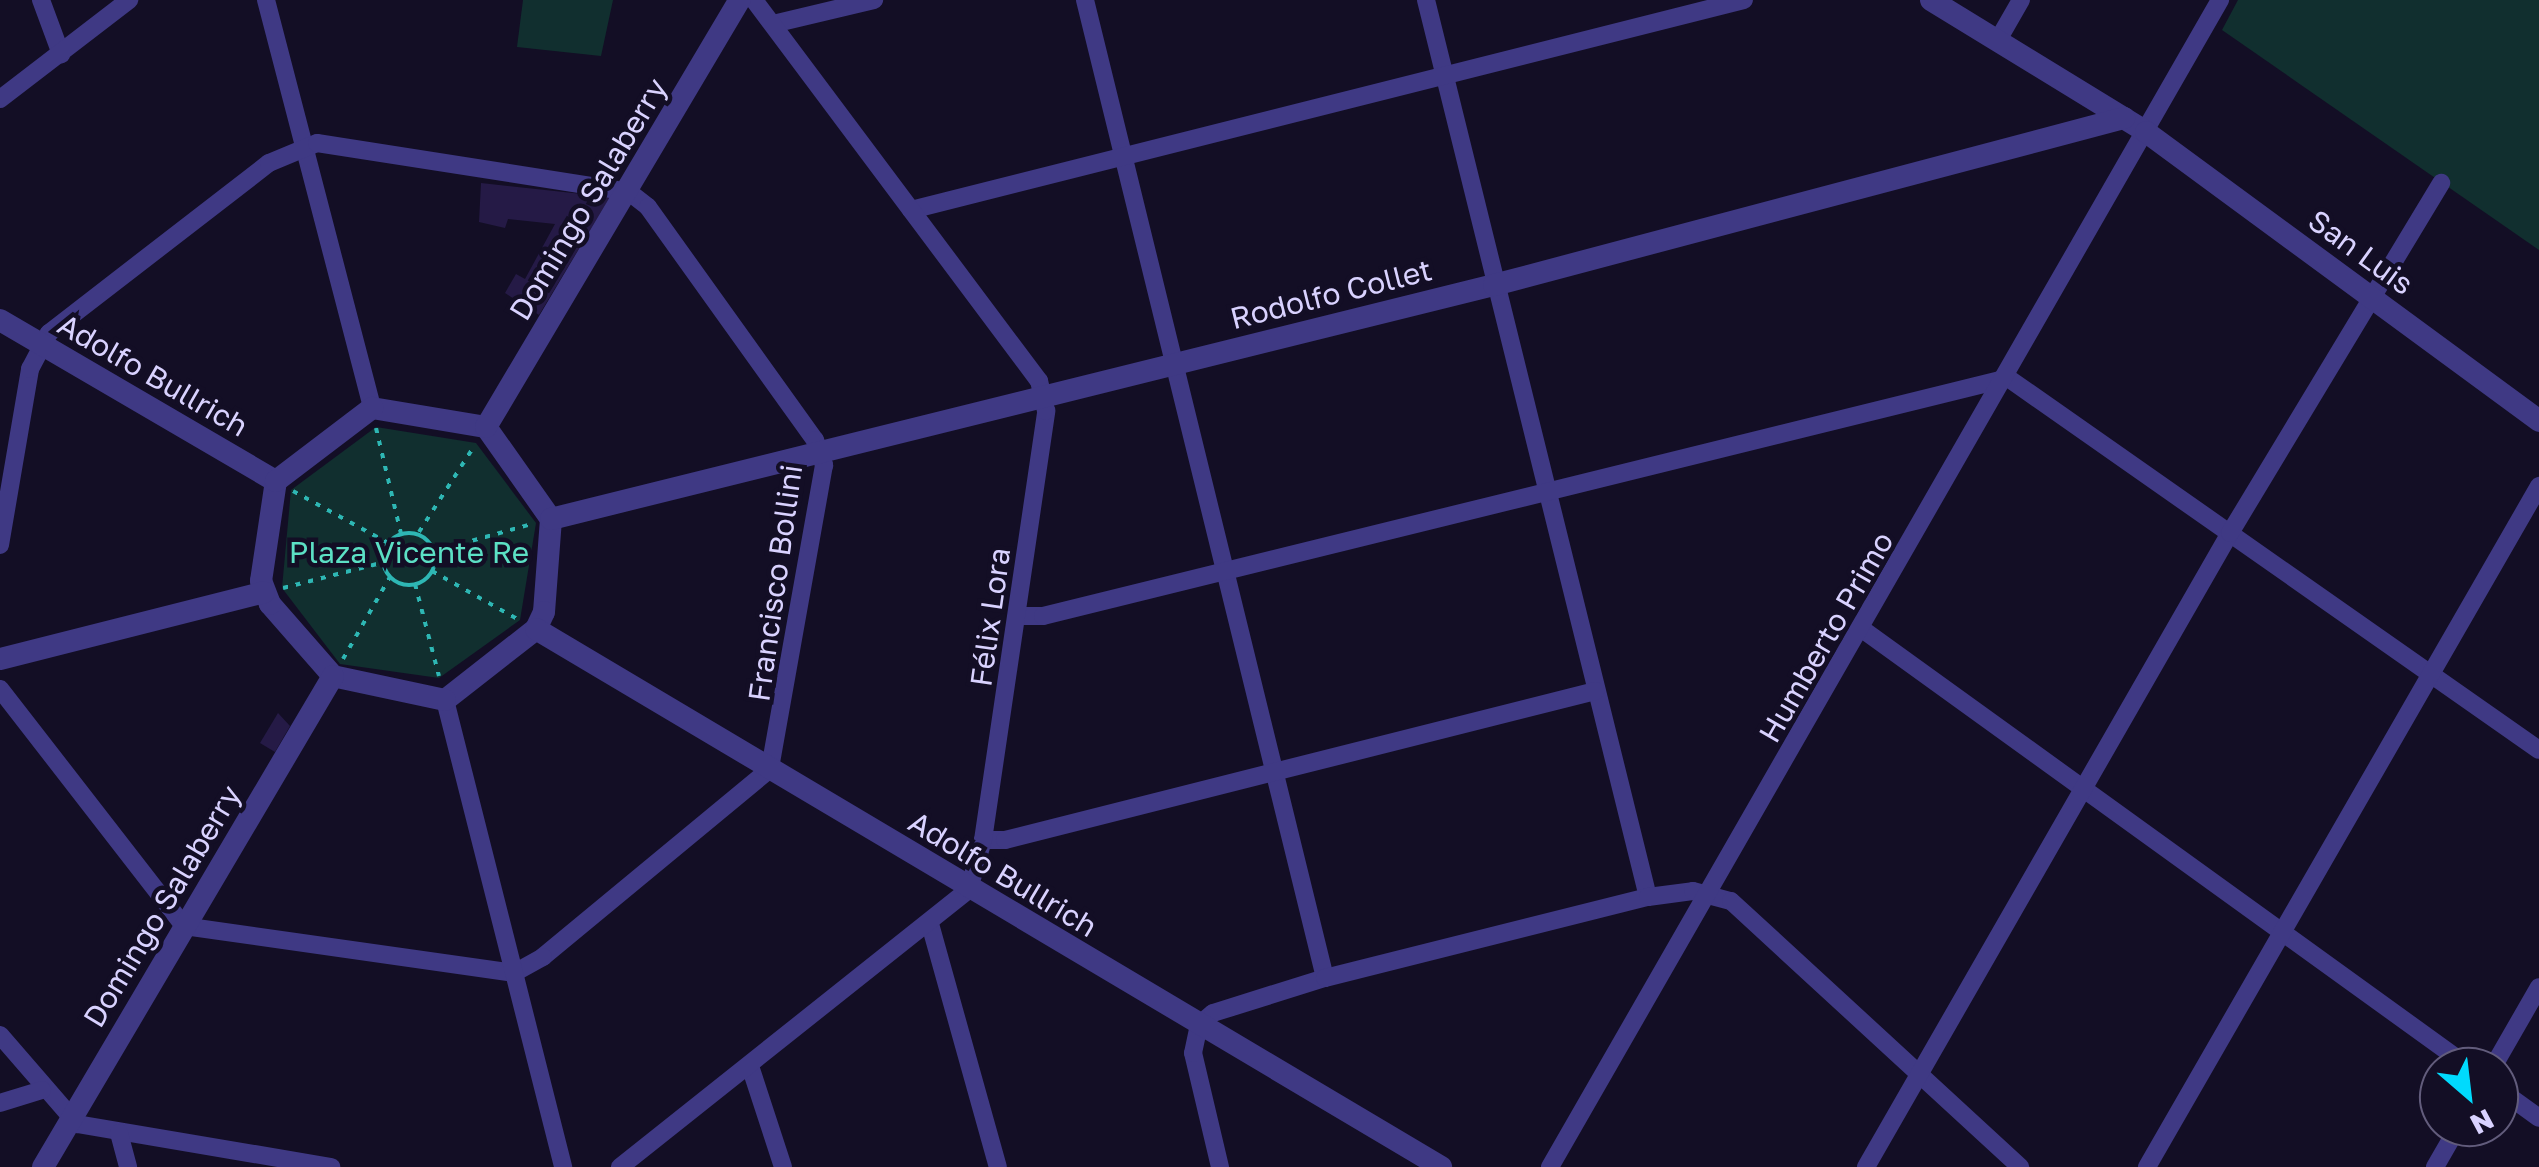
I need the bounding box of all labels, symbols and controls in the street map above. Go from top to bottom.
street label: Domingo Salaberry [502,72,674,326]
street label: San Luis [2302,202,2420,302]
street label: Rodolfo Collet [1227,252,1435,336]
street label: Adolfo Bullrich [52,306,254,444]
street label: Francisco Bollini [741,462,809,704]
street label: Humberto Primo [1751,525,1901,749]
park label: Plaza Vicente Re [289,534,529,570]
street label: Félix Lora [962,545,1018,689]
street label: Domingo Salaberry [76,779,248,1033]
street label: Adolfo Bullrich [902,804,1104,944]
north arrow [2419,1047,2519,1147]
text: N [2465,1103,2500,1142]

